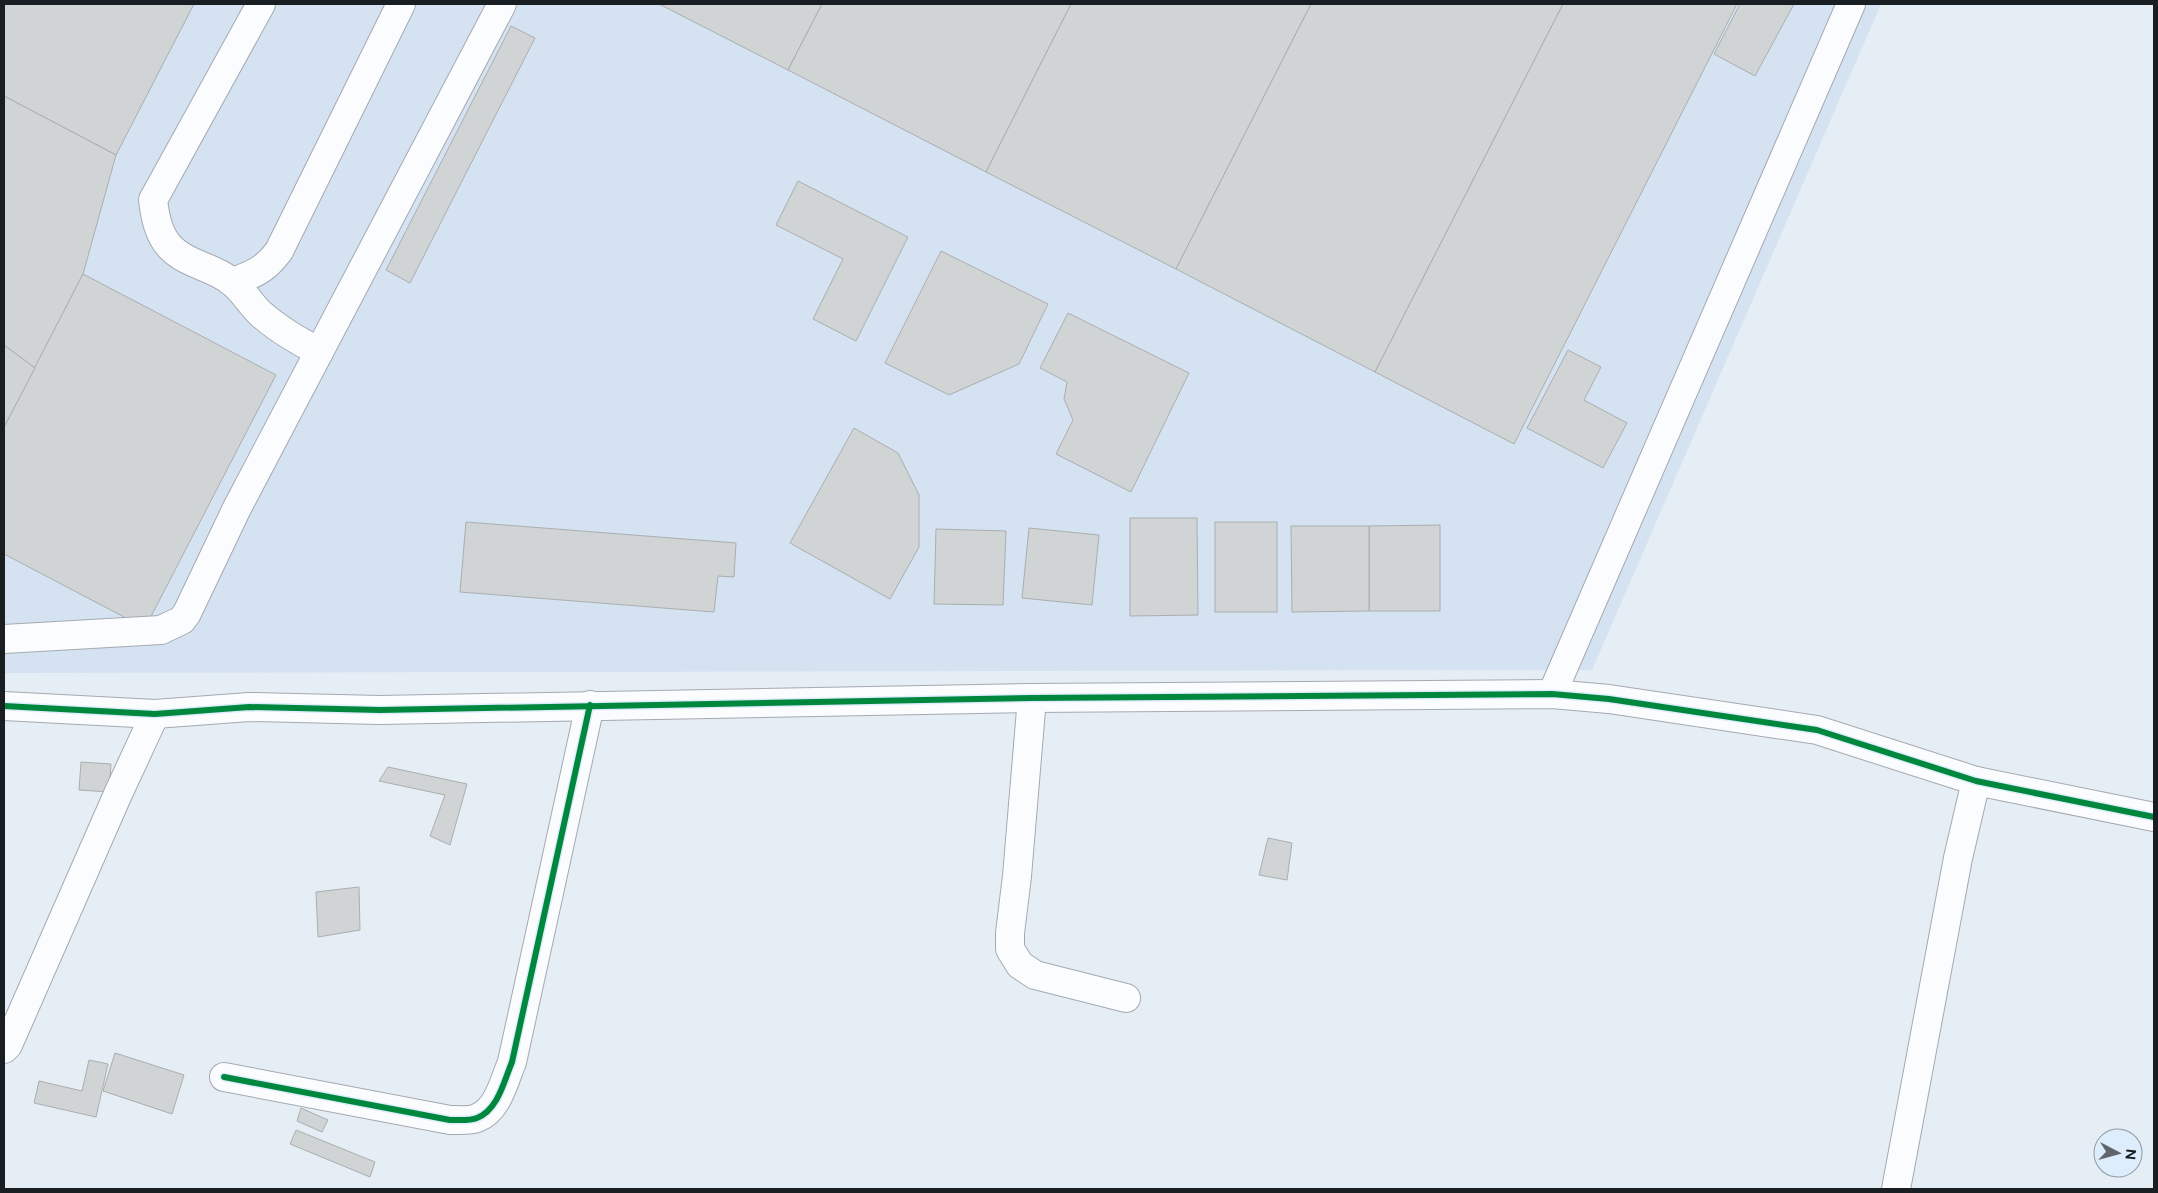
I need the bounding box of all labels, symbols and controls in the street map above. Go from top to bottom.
north arrow [2093,1128,2143,1178]
text: N [2121,1148,2139,1161]

